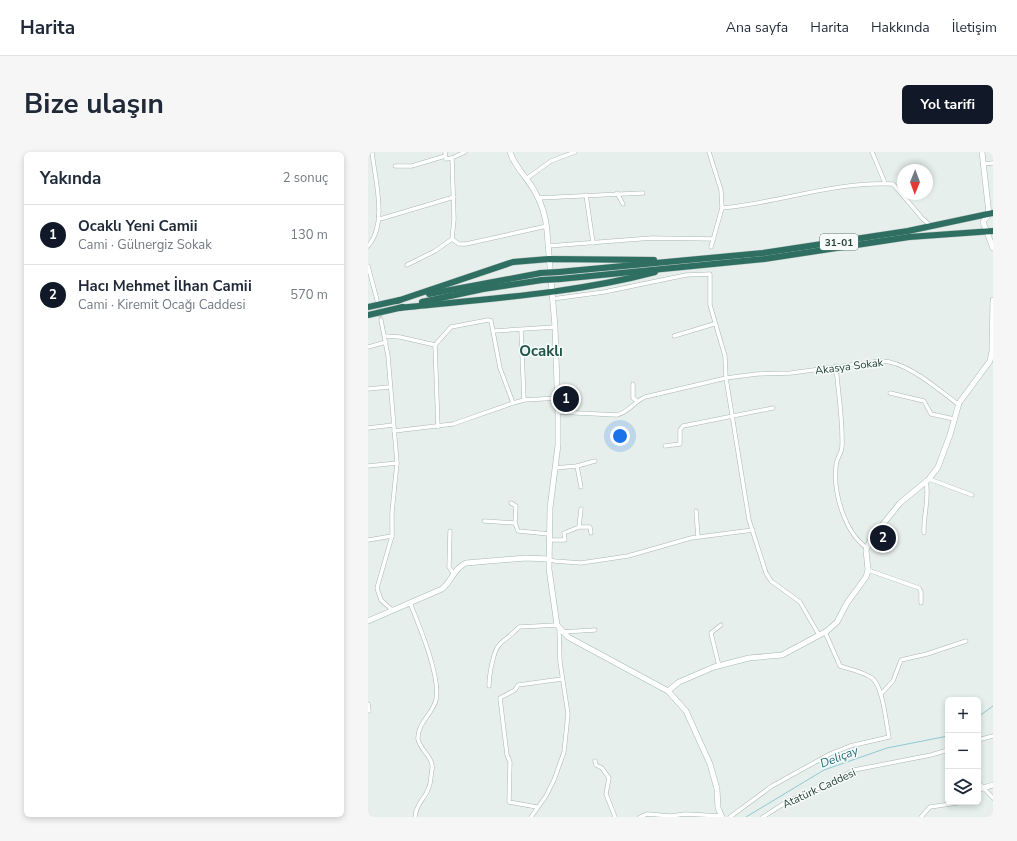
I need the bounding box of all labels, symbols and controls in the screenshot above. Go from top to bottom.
text: Harita [20,15,75,41]
text: Ana sayfa [726,18,788,37]
text: Harita [810,18,849,37]
text: Hakkında [871,18,930,37]
text: İletişim [952,18,997,37]
text: Bize ulaşın [24,85,164,123]
button: Yol tarifi [902,85,993,124]
north arrow [897,164,933,200]
text: Yakında [40,167,101,190]
text: 2 sonuç [283,169,328,187]
text: Ocaklı Yeni Camii [78,216,198,236]
text: 1 [49,226,57,244]
text: 130 m [290,226,328,244]
road number: 31-01 [820,234,858,250]
text: Cami · Gülnergiz Sokak [78,236,212,254]
text: Hacı Mehmet İlhan Camii [78,276,252,296]
text: 2 [49,286,57,304]
text: 570 m [290,286,328,304]
text: Cami · Kiremit Ocağı Caddesi [78,296,245,314]
district label: Ocaklı [519,341,563,361]
street label: Akasya Sokak [814,355,884,378]
pin: 1 [553,384,579,414]
your location [610,426,630,446]
pin: 2 [870,523,896,553]
map controls [945,697,981,805]
button: + [945,697,981,733]
button: − [945,733,981,769]
water label: Deliçay [818,742,861,772]
street label: Atatürk Caddesi [780,765,858,812]
button: layers [945,769,981,805]

